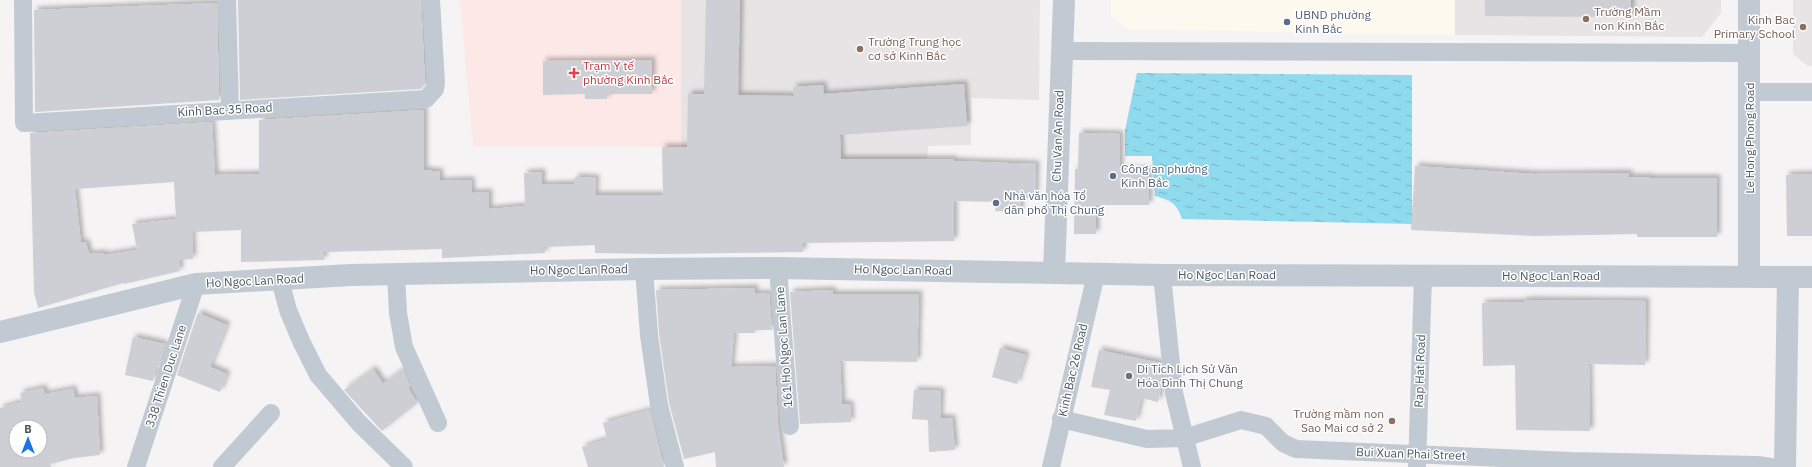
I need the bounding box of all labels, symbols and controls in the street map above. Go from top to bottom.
place label: Trường Mầm non Kinh Bắc [1594,4,1665,33]
place label: UBND phường Kinh Bắc [1295,7,1371,36]
place label: Kinh Bac Primary School [1714,12,1795,41]
marker: Trường Mầm non Kinh Bắc [1581,14,1591,24]
marker: UBND phường Kinh Bắc [1282,17,1292,27]
marker: Kinh Bac Primary School [1798,22,1808,32]
place label: Trường Trung học cơ sở Kinh Bắc [868,34,961,63]
marker: Trường Trung học cơ sở Kinh Bắc [855,44,865,54]
place label: Trạm Y tế phường Kinh Bắc [583,58,674,87]
marker: Trạm Y tế phường Kinh Bắc [568,67,580,79]
street label: Le Hong Phong Road [1742,83,1757,193]
street label: Chu Van An Road [1048,90,1067,182]
street label: Kinh Bac 35 Road [177,100,273,119]
place label: Công an phường Kinh Bắc [1121,161,1208,190]
marker: Công an phường Kinh Bắc [1108,171,1118,181]
place label: Nhà văn hóa Tổ dân phố Thị Chung [1004,188,1105,217]
marker: Nhà văn hóa Tổ dân phố Thị Chung [991,198,1001,208]
street label: Ho Ngoc Lan Road [530,261,628,278]
street label: Ho Ngoc Lan Road [854,261,952,278]
street label: Ho Ngoc Lan Road [1178,267,1276,282]
street label: Ho Ngoc Lan Road [1502,268,1600,283]
street label: Ho Ngoc Lan Road [206,270,304,291]
street label: 161 Ho Ngoc Lan Lane [772,286,795,408]
street label: 338 Thien Duc Lane [142,322,189,429]
street label: Kinh Bac 26 Road [1055,322,1091,418]
street label: Rap Hat Road [1411,334,1428,408]
place label: Di Tích Lịch Sử Văn Hóa Đình Thị Chung [1137,361,1243,390]
marker: Di Tích Lịch Sử Văn Hóa Đình Thị Chung [1124,371,1134,381]
place label: Trường mầm non Sao Mai cơ sở 2 [1293,406,1384,435]
marker: Trường mầm non Sao Mai cơ sở 2 [1387,416,1397,426]
north arrow [8,419,48,459]
text: B [24,422,32,436]
street label: Bui Xuan Phai Street [1356,444,1466,463]

